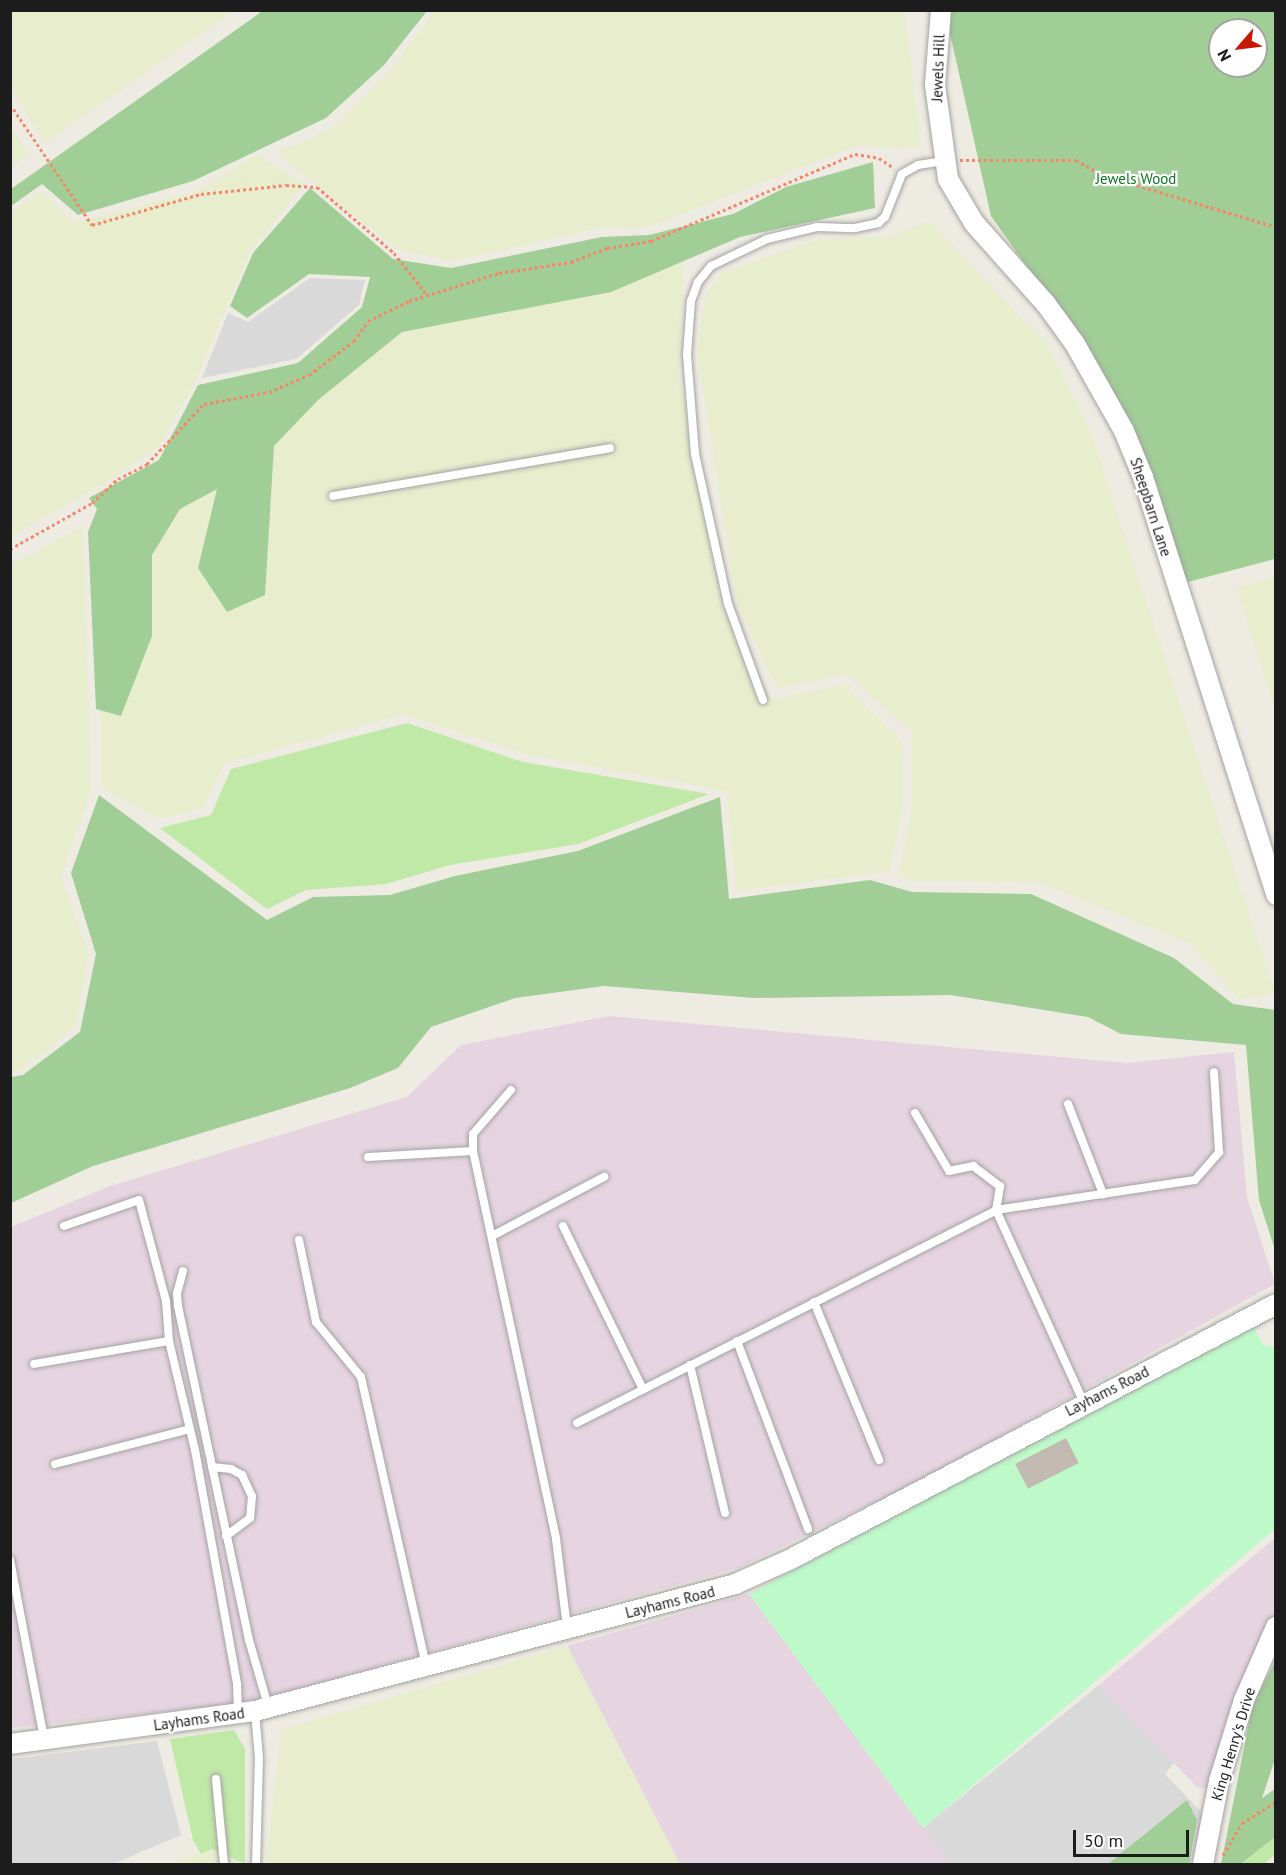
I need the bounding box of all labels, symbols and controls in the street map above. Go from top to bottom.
north arrow [1208,18,1268,78]
street label: Jewels Hill [928,34,948,102]
text: N [1213,46,1235,65]
park label: Jewels Wood [1096,170,1176,188]
street label: Sheepbarn Lane [1127,455,1175,559]
street label: Layhams Road [1062,1362,1152,1420]
street label: Layhams Road [623,1582,717,1622]
street label: King Henry's Drive [1207,1685,1259,1803]
street label: Layhams Road [152,1704,246,1734]
scale bar [1076,1818,1192,1856]
text: 50 m [1084,1829,1123,1852]

